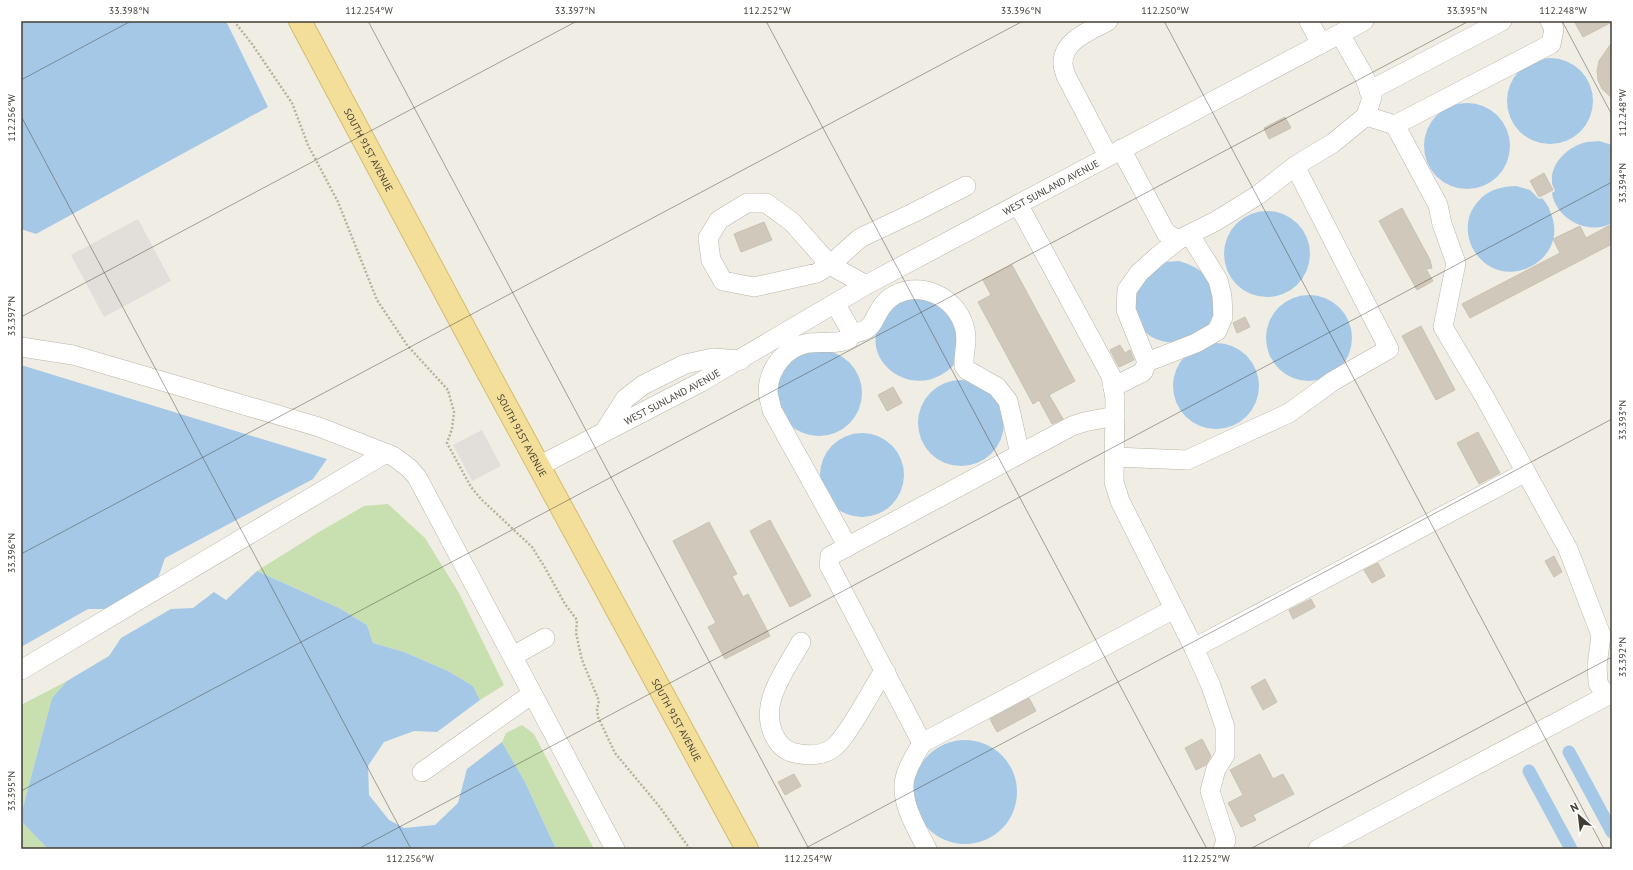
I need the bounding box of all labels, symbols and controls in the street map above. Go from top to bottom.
text: 33.398°N [109,4,149,17]
text: 112.254°W [345,4,393,17]
text: 33.397°N [555,4,595,17]
text: 112.252°W [743,4,791,17]
text: 33.396°N [1001,4,1041,17]
text: 112.250°W [1141,4,1189,17]
text: 33.395°N [1447,4,1487,17]
text: 112.248°W [1539,4,1587,17]
text: 112.248°W [1616,89,1629,137]
text: 112.256°W [5,94,18,142]
street label: SOUTH 91ST AVENUE [341,106,396,194]
street label: WEST SUNLAND AVENUE [1001,157,1101,218]
text: 33.394°N [1616,163,1629,203]
text: 33.397°N [5,296,18,336]
street label: WEST SUNLAND AVENUE [622,366,723,428]
street label: SOUTH 91ST AVENUE [494,392,549,479]
text: 33.393°N [1616,400,1629,440]
text: 33.396°N [5,533,18,573]
text: 33.392°N [1616,637,1629,677]
street label: SOUTH 91ST AVENUE [649,676,704,764]
text: 33.395°N [5,771,18,811]
north arrow [1559,796,1599,836]
text: N [1568,799,1581,815]
text: 112.256°W [386,852,434,865]
text: 112.254°W [784,852,832,865]
text: 112.252°W [1182,852,1230,865]

